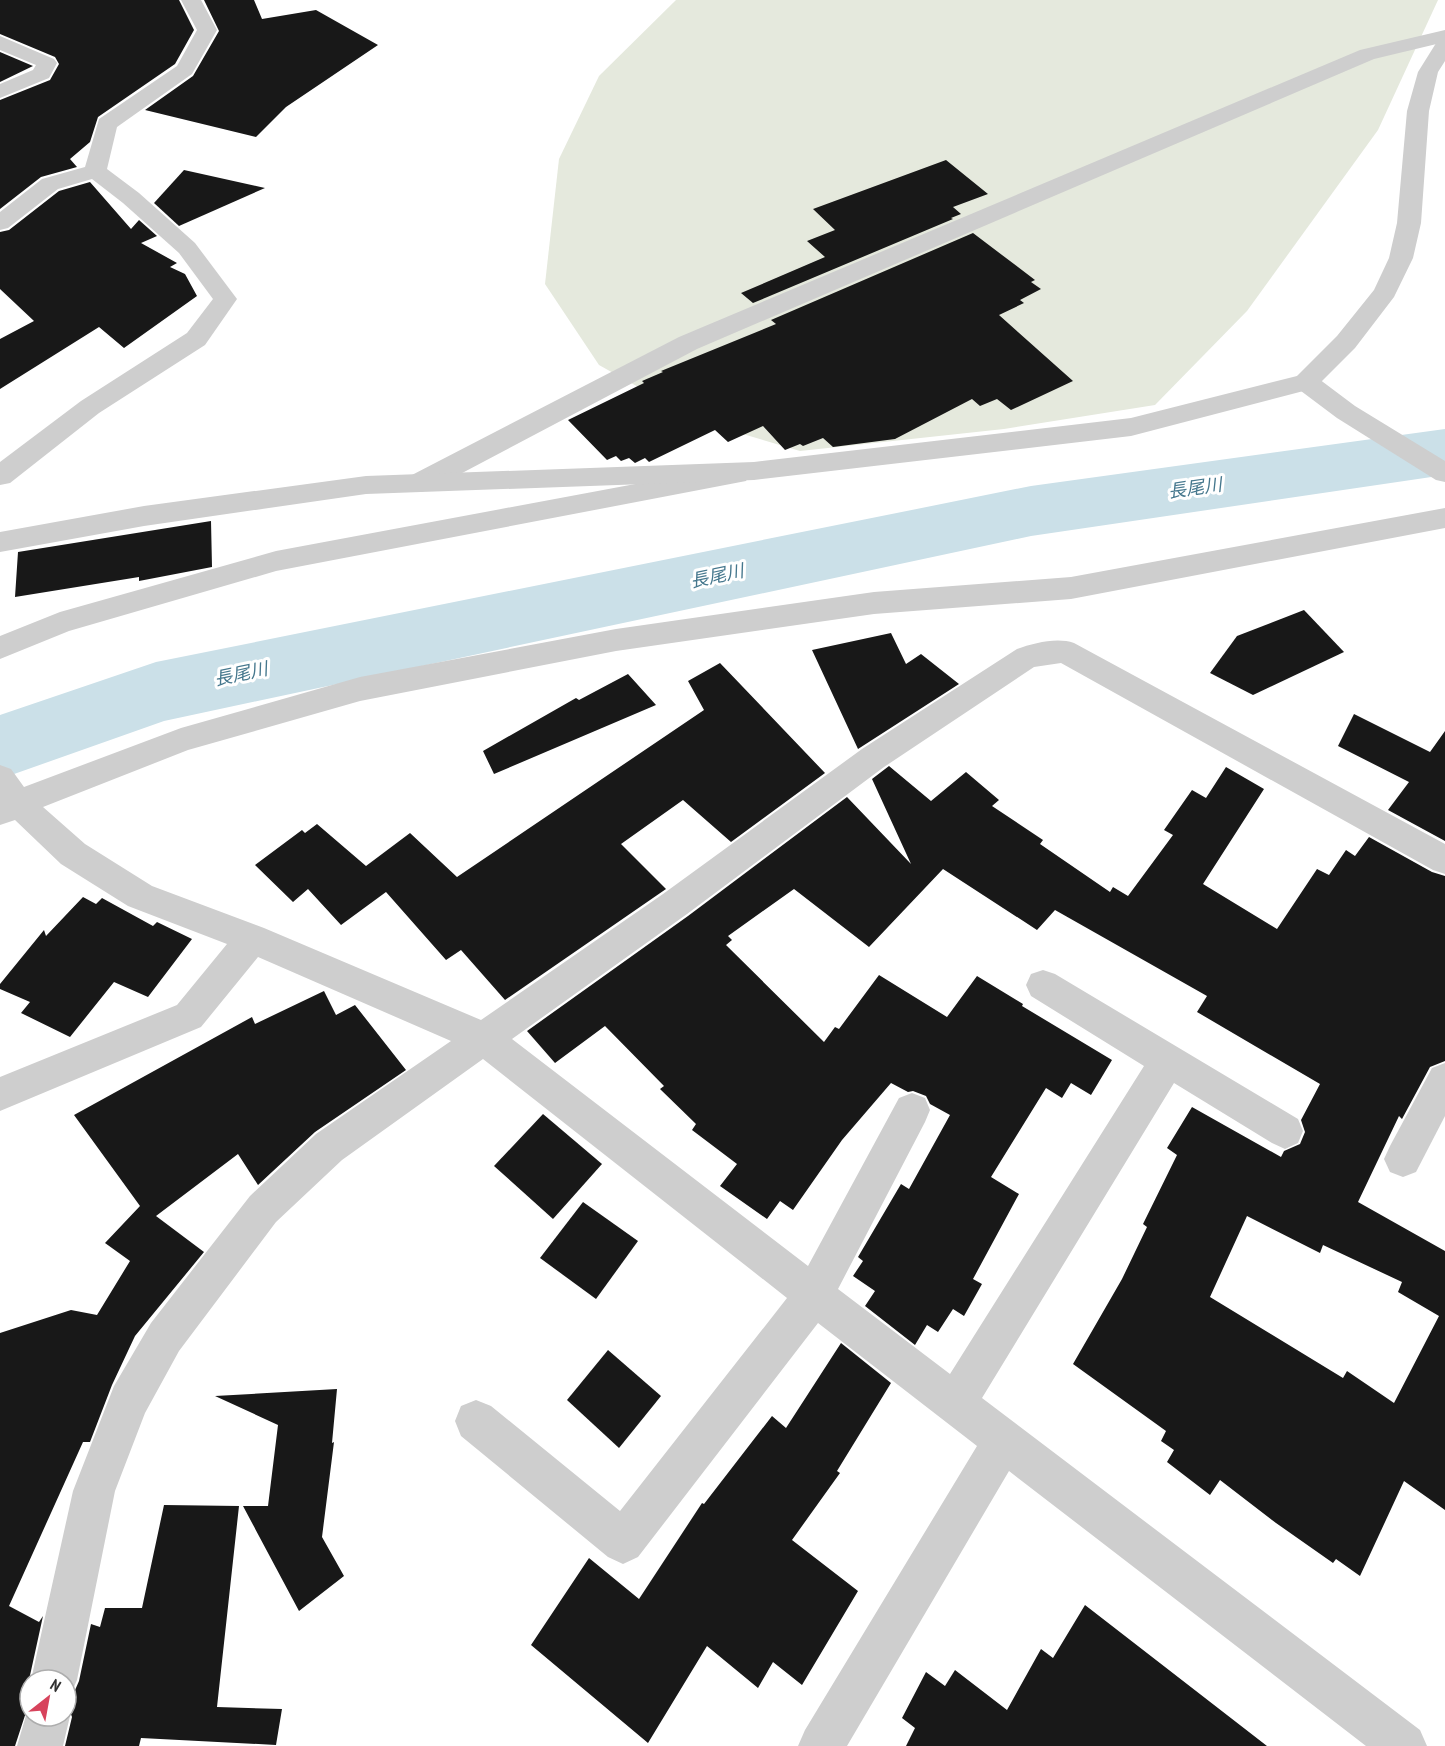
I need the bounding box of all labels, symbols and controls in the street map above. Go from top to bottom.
water label: 長尾川 [1167,472,1225,503]
water label: 長尾川 [688,558,748,592]
water label: 長尾川 [212,656,272,690]
north arrow [18,1668,78,1728]
text: N [47,1674,65,1696]

